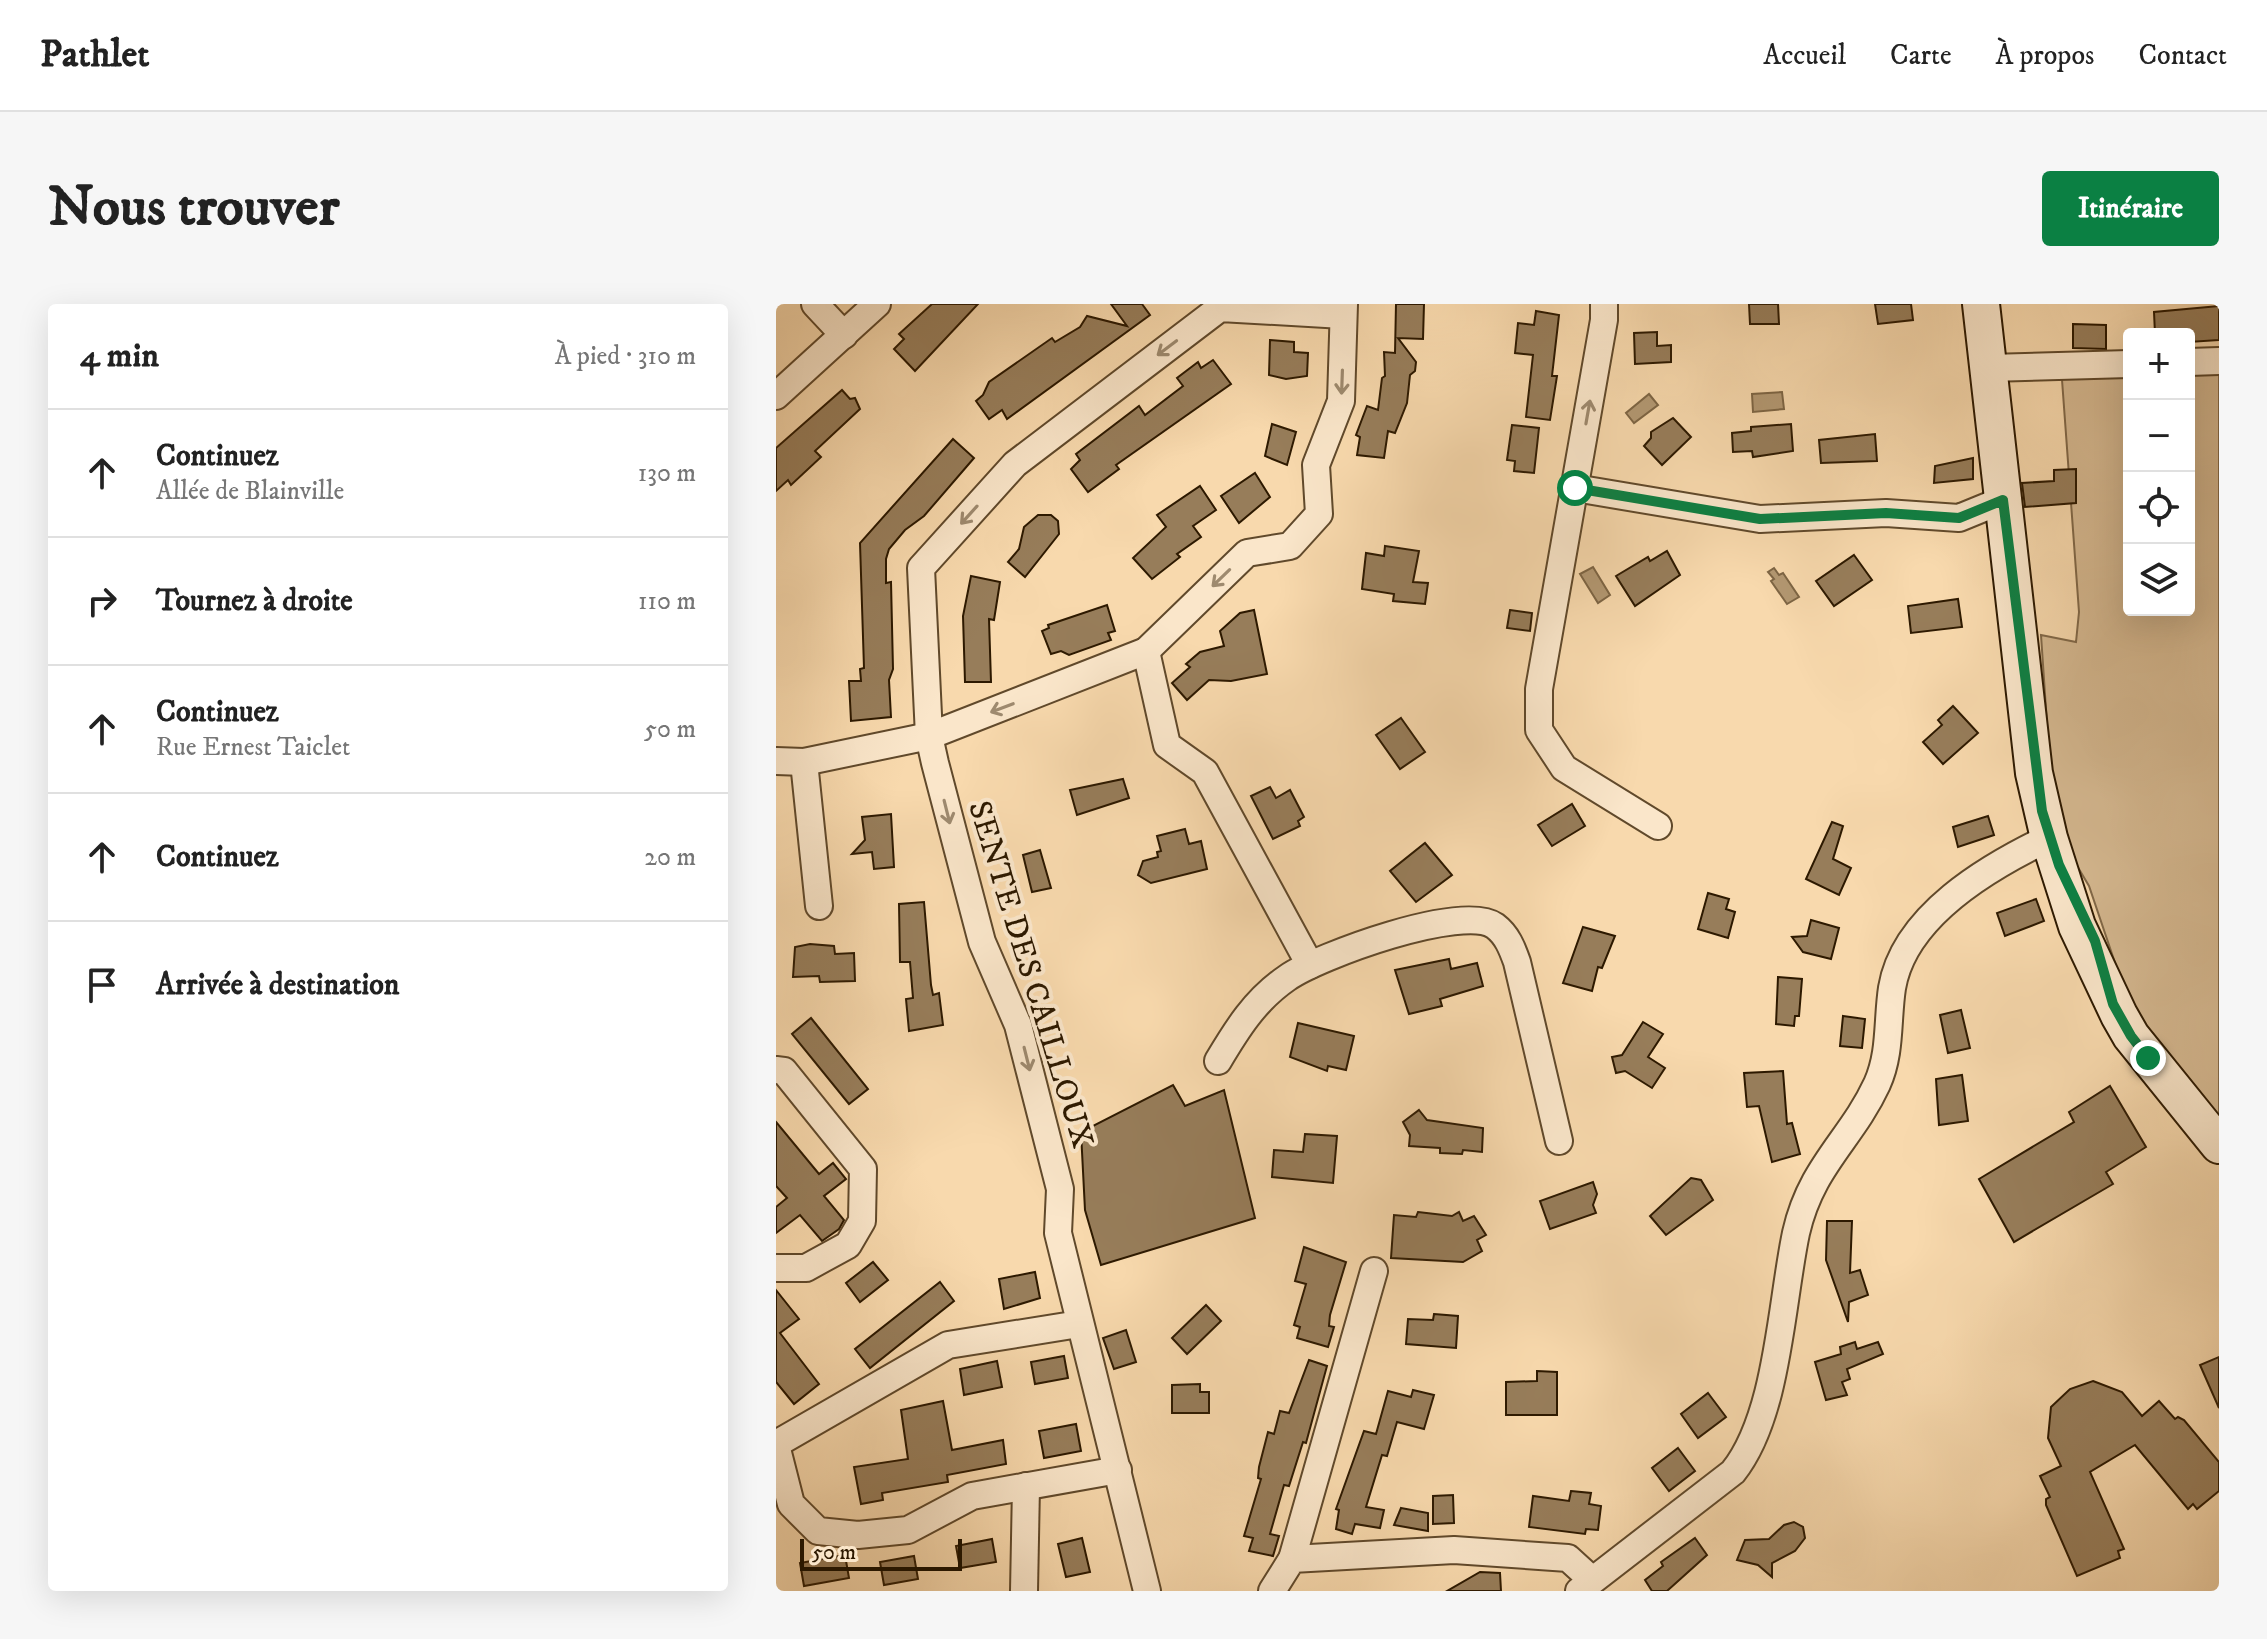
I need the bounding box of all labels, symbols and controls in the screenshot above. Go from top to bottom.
text: Pathlet [40,31,150,79]
text: Accueil [1763,38,1846,73]
text: Carte [1890,38,1952,73]
text: À propos [1996,38,2094,73]
text: Contact [2138,38,2227,73]
button: Itinéraire [2042,171,2219,246]
text: Nous trouver [48,173,339,243]
map controls [2123,328,2195,616]
button: + [2123,328,2195,400]
text: 4 min [80,335,159,377]
one-way arrow [1157,339,1178,356]
text: À pied · 310 m [555,340,696,373]
one-way arrow [1334,368,1349,395]
one-way arrow [1582,399,1597,425]
button: − [2123,400,2195,472]
text: Continuez [156,438,279,475]
icon: ahead [80,451,124,495]
text: 130 m [638,457,696,490]
route start [1557,470,1593,506]
button: locate [2123,472,2195,544]
text: Allée de Blainville [156,475,344,508]
one-way arrow [960,504,978,524]
button: layers [2123,544,2195,616]
one-way arrow [1212,568,1231,587]
icon: right [80,579,124,623]
text: Tournez à droite [156,583,353,620]
text: 110 m [638,585,696,618]
text: Continuez [156,694,279,731]
one-way arrow [990,702,1015,716]
icon: ahead [80,707,124,751]
text: 50 m [644,713,696,746]
text: Rue Ernest Taiclet [156,731,350,764]
street label: SENTE DES CAILLOUX [958,796,1102,1153]
one-way arrow [940,799,955,825]
icon: ahead [80,835,124,879]
text: Continuez [156,839,279,876]
text: 20 m [644,841,696,874]
icon: arrive [80,963,124,1007]
text: Arrivée à destination [156,967,400,1004]
route end [2130,1040,2166,1076]
one-way arrow [1020,1045,1035,1071]
scale bar [800,1535,962,1571]
text: 50 m [812,1539,856,1566]

